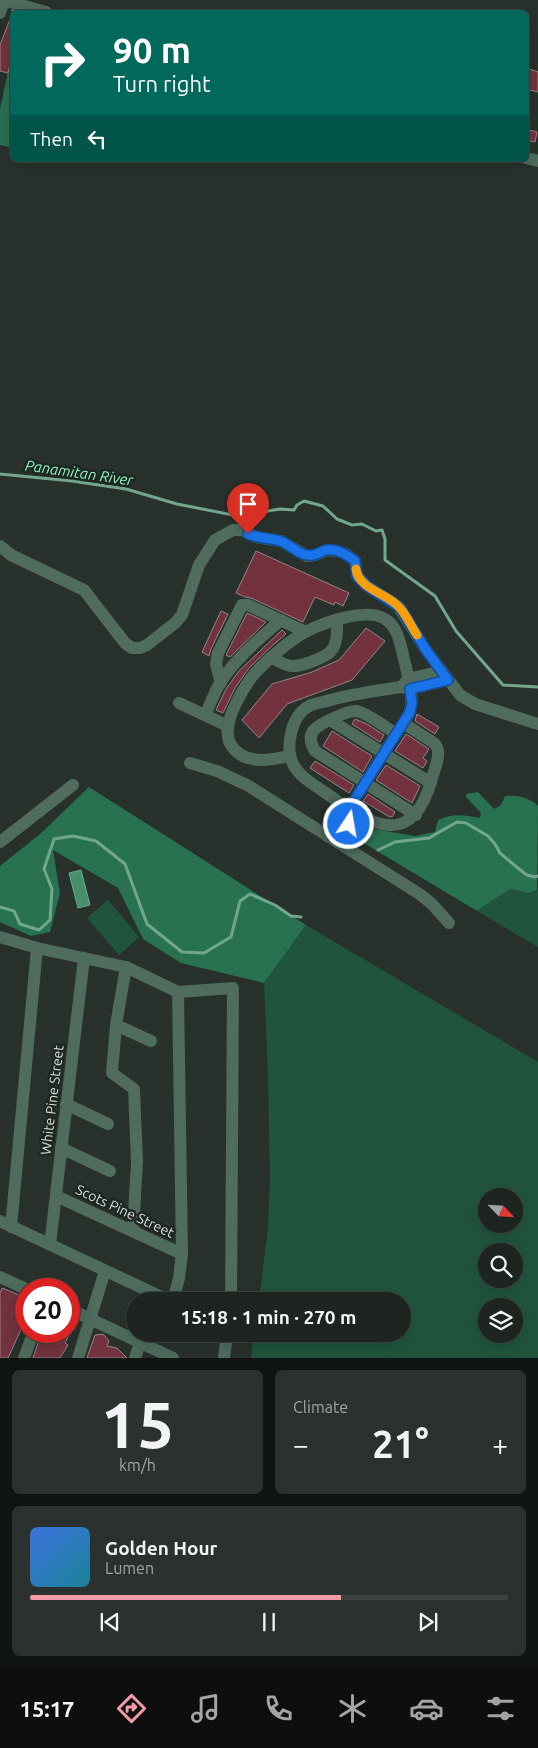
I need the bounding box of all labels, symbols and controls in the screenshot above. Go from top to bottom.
icon: right [30,30,95,95]
text: 90 m [113,30,191,70]
text: Turn right [113,71,211,96]
icon: left [83,125,111,153]
text: Then [30,128,73,150]
water label: Panamitan River [24,457,135,489]
pin [227,483,269,534]
icon: arrive [234,490,262,518]
position arrow [322,797,374,849]
street label: White Pine Street [37,1044,67,1156]
street label: Scots Pine Street [73,1181,177,1241]
north arrow [478,1188,522,1232]
map controls [478,1188,523,1343]
button: search [478,1243,523,1288]
speed limit sign: 20 [15,1278,80,1343]
button: layers [478,1298,523,1343]
text: 15:18 · 1 min · 270 m [181,1306,356,1328]
text: 15 [101,1387,174,1460]
text: Climate [293,1398,348,1416]
text: 21° [372,1423,429,1465]
text: − [293,1429,309,1460]
text: + [492,1429,508,1460]
text: km/h [119,1456,156,1474]
text: Golden Hour [105,1537,217,1559]
text: Lumen [105,1559,154,1577]
icon: previous [96,1608,124,1636]
icon: pause [255,1608,283,1636]
icon: next [414,1608,442,1636]
icon: directions [114,1691,149,1726]
icon: music [188,1691,223,1726]
icon: phone [261,1691,296,1726]
icon: climate [335,1691,370,1726]
icon: car [409,1691,444,1726]
icon: filters [483,1691,518,1726]
text: 15:17 [19,1696,75,1721]

